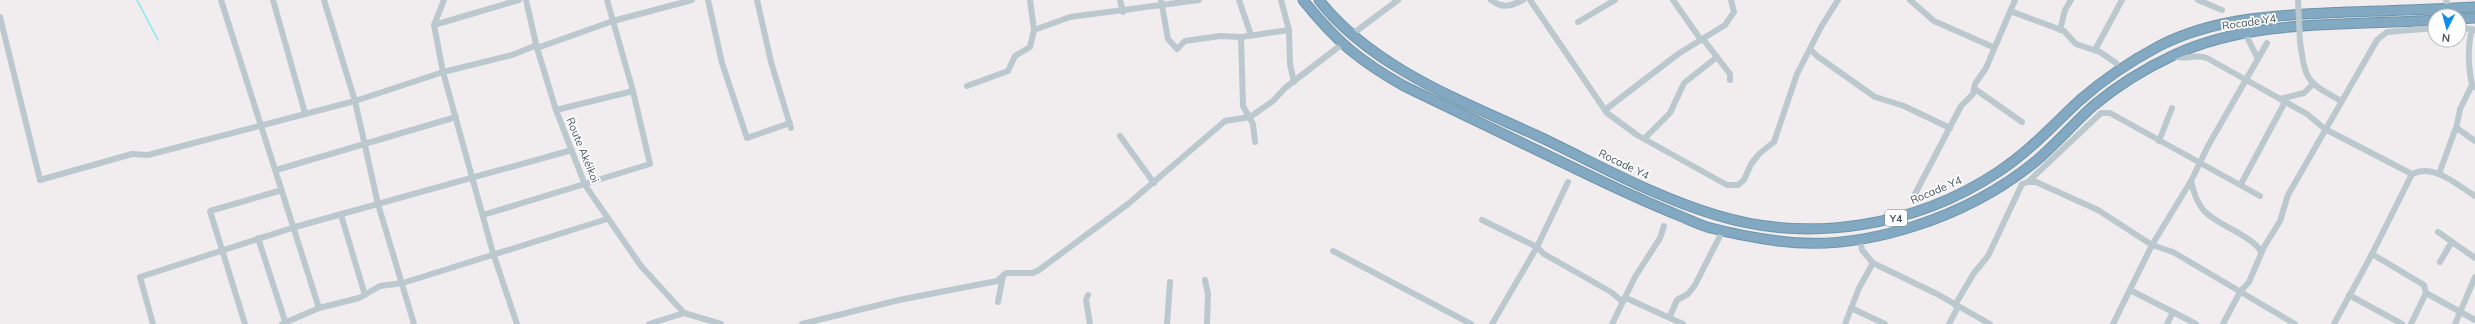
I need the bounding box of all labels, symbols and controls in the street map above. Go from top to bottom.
north arrow [2427,8,2467,48]
street label: Rocade Y4 [2221,11,2277,33]
text: N [2441,31,2451,45]
street label: Route Akéikoi [564,115,602,185]
street label: Rocade Y4 [1596,146,1652,182]
street label: Rocade Y4 [1908,173,1964,207]
road number: Y4 [1885,210,1907,226]

